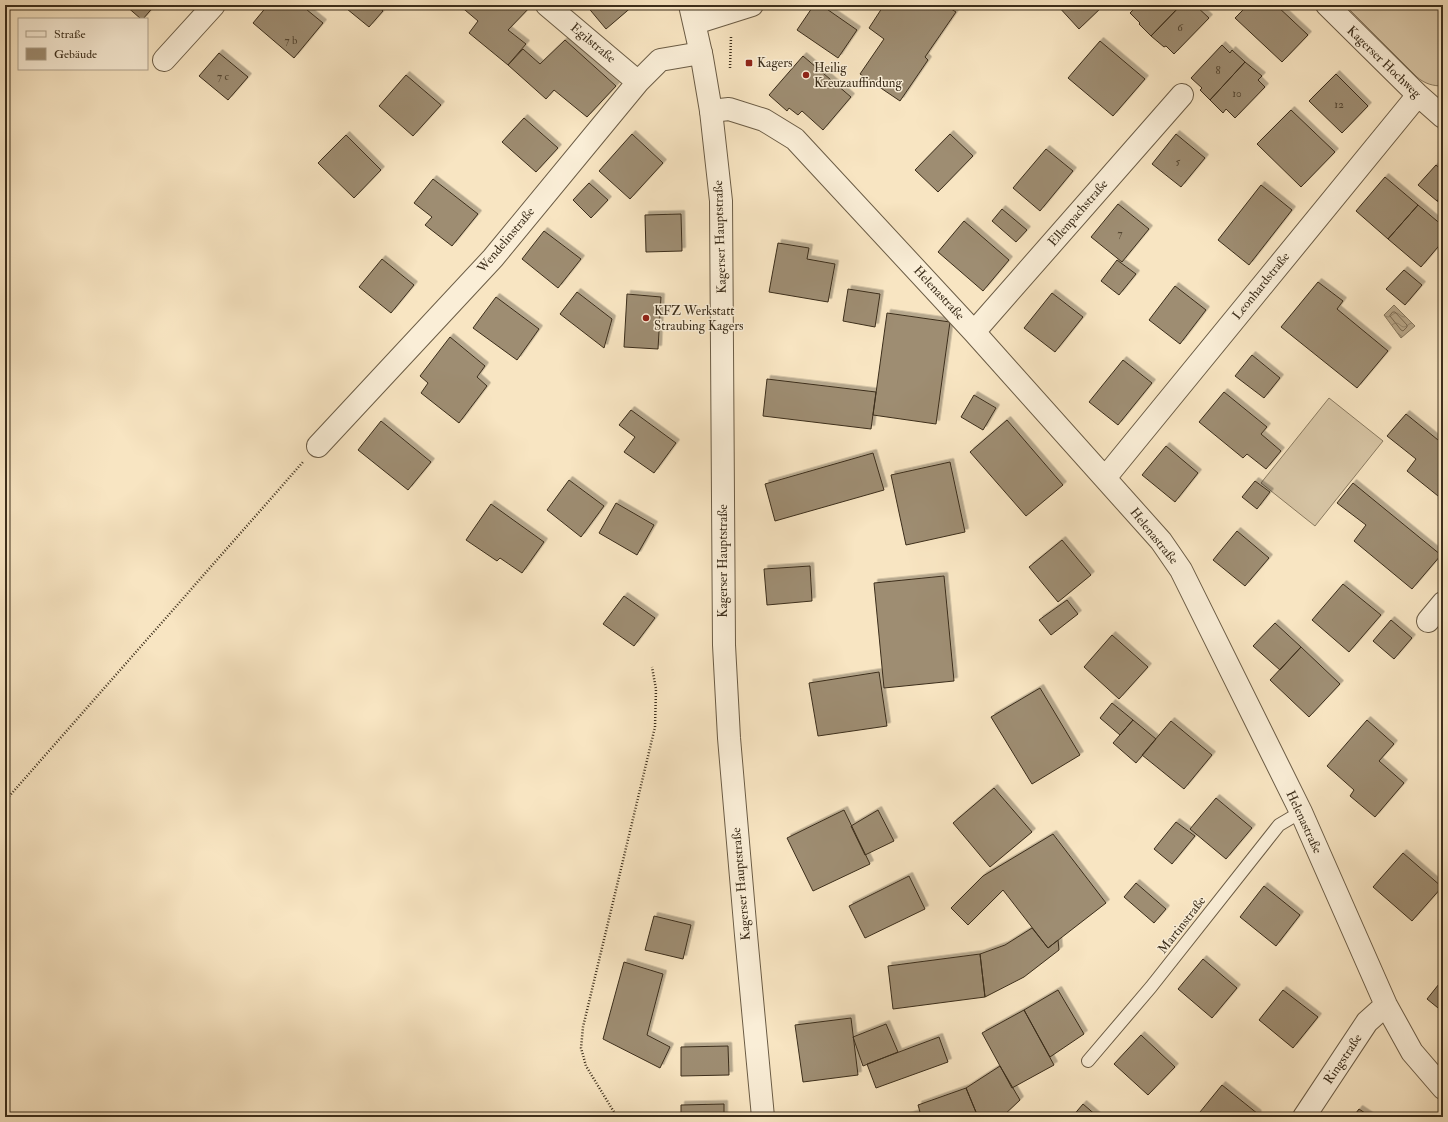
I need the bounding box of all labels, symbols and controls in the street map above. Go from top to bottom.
legend [18,18,148,70]
street label: Egilstraße [567,20,619,67]
house number: 6 [1177,21,1184,34]
street label: Kagerser Hochweg [1344,23,1425,102]
text: Straße [54,27,85,42]
house number: 7 b [285,34,298,47]
text: Gebäude [54,47,97,62]
place label: Kagers [757,55,793,71]
marker: Kagers [744,58,754,68]
place label: Heilig Kreuzauffindung [814,60,902,91]
house number: 8 [1215,64,1221,77]
house number: 7 c [217,70,229,83]
marker: Heilig Kreuzauffindung [801,70,811,80]
house number: 10 [1232,87,1242,100]
house number: 12 [1334,98,1344,111]
house number: 5 [1176,155,1181,168]
street label: Ellenpachstraße [1045,176,1113,250]
street label: Kagerser Hauptstraße [710,179,731,294]
street label: Wendelinstraße [473,203,538,277]
house number: 7 [1117,227,1123,240]
street label: Leonhardstraße [1229,248,1294,323]
street label: Helenastraße [910,263,968,324]
place label: KFZ Werkstatt Straubing Kagers [654,303,744,334]
marker: KFZ Werkstatt Straubing Kagers [641,313,651,323]
street label: Kagerser Hauptstraße [715,504,732,618]
street label: Helenastraße [1126,505,1182,568]
street label: Helenastraße [1282,788,1326,857]
street label: Kagerser Hauptstraße [728,826,755,941]
street label: Martinstraße [1155,893,1210,957]
street label: Ringstraße [1320,1030,1366,1087]

